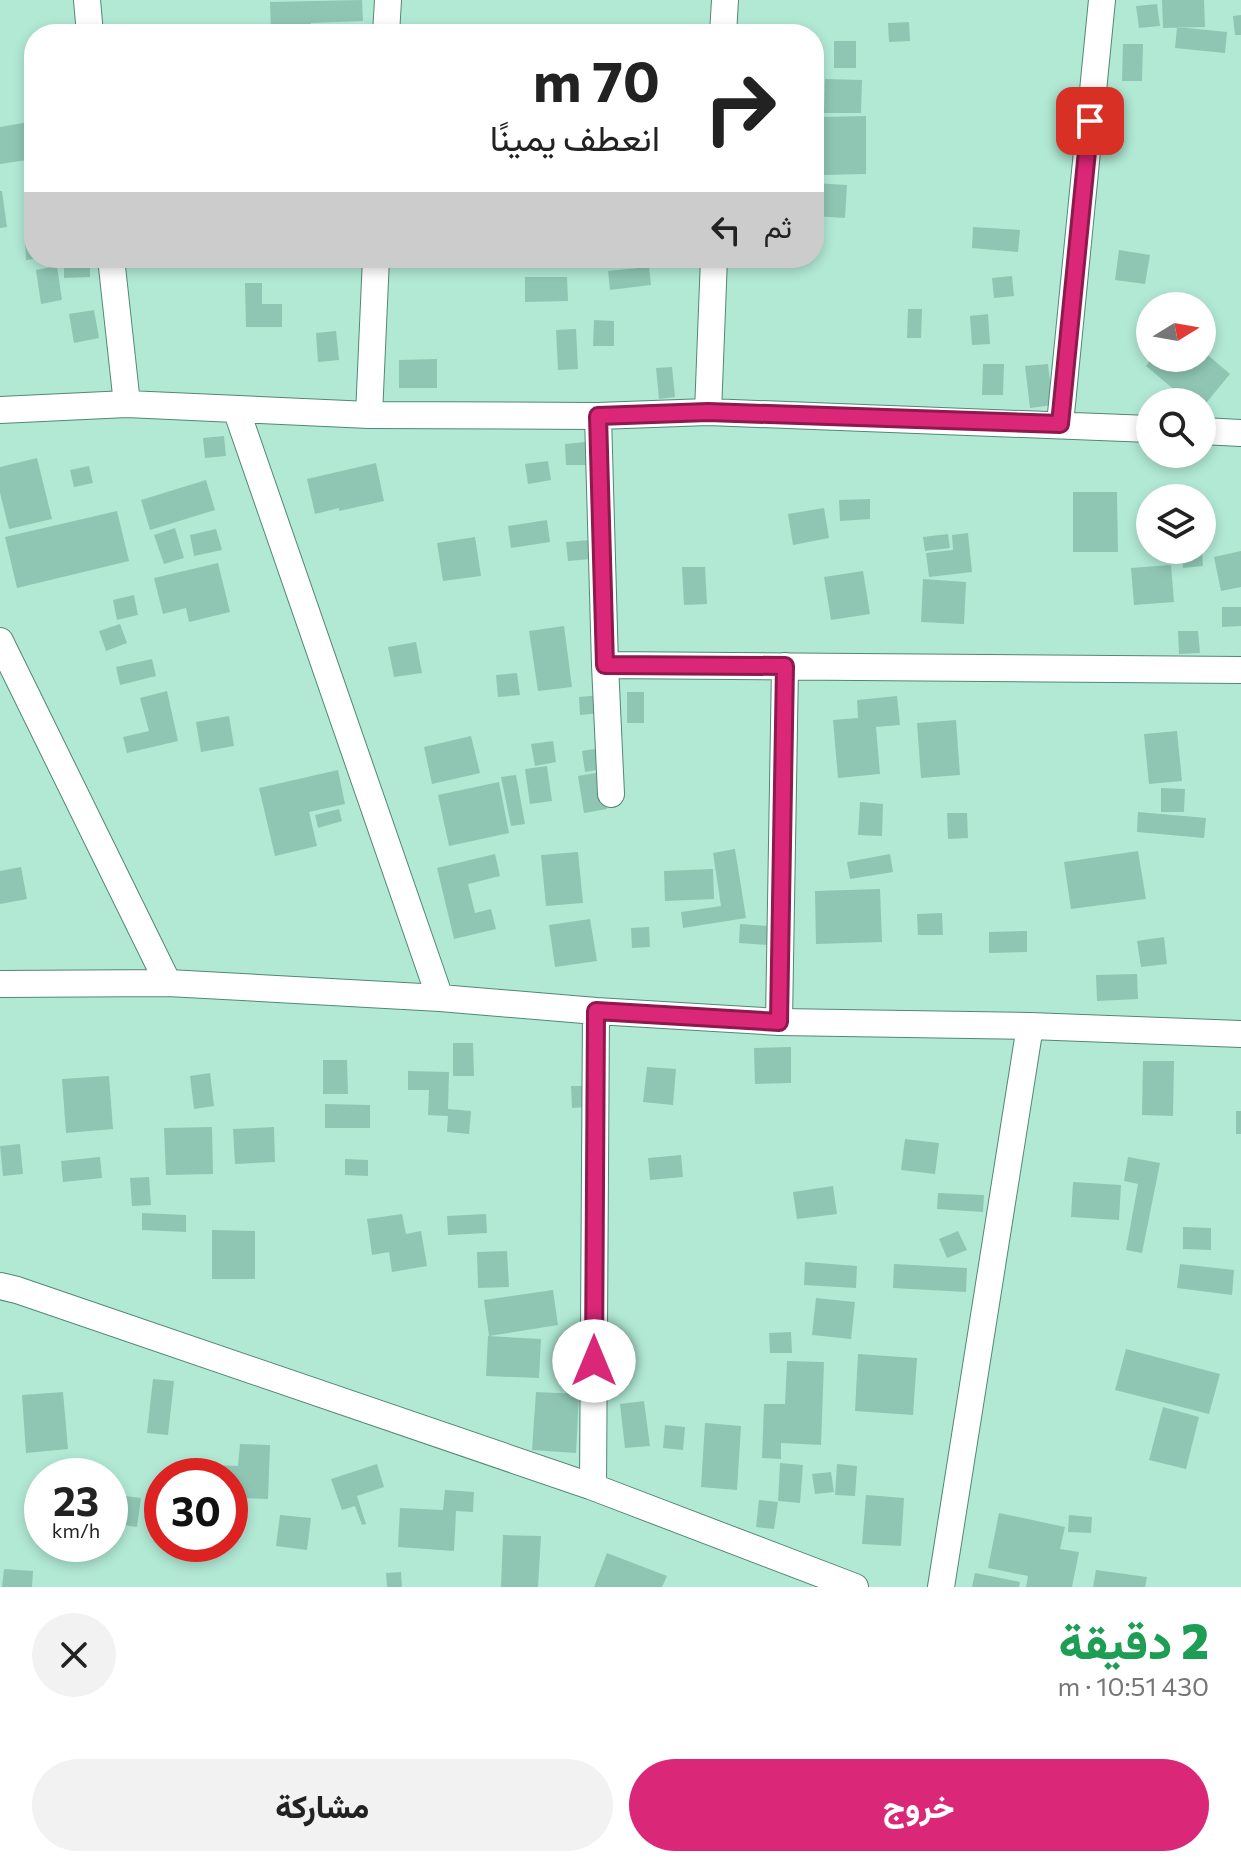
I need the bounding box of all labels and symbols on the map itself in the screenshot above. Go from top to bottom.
pin [1056,87,1124,155]
north arrow [1136,292,1216,372]
position arrow [552,1319,636,1403]
speed limit sign: 30 [144,1458,248,1562]

